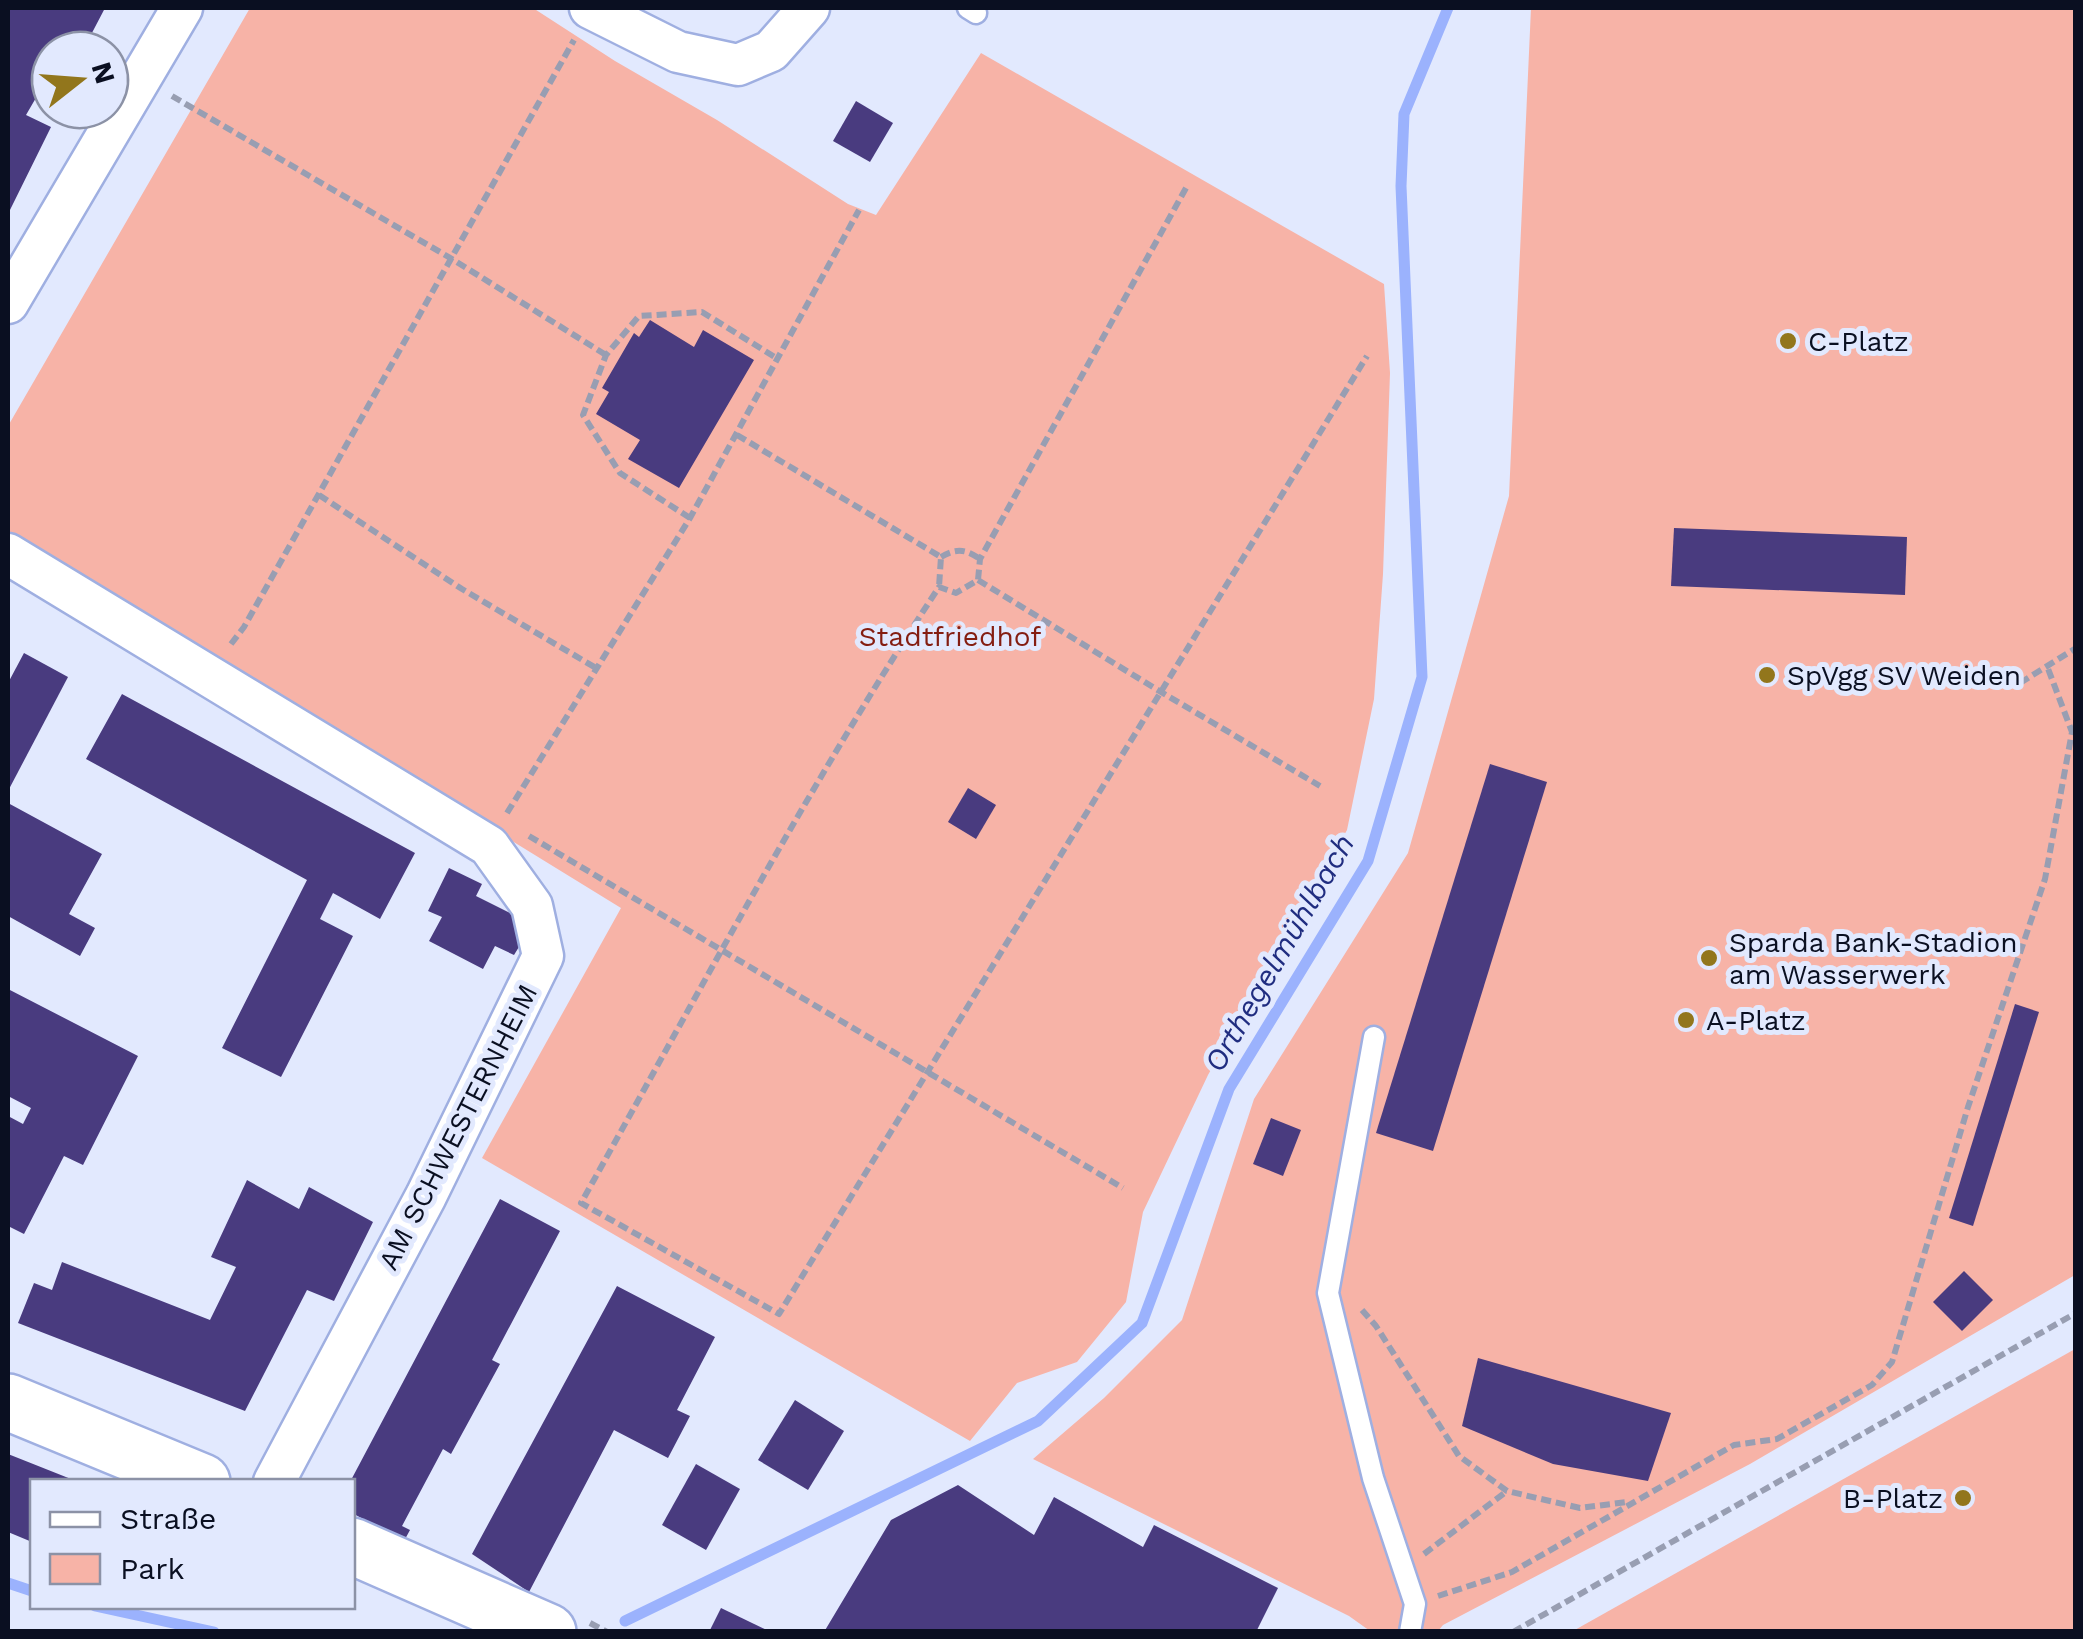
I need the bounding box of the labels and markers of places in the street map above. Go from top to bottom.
place label: C-Platz [1808,325,1909,358]
marker: C-Platz [1777,330,1799,352]
place label: SpVgg SV Weiden [1787,659,2021,692]
marker: SpVgg SV Weiden [1756,664,1778,686]
place label: Sparda Bank-Stadion am Wasserwerk [1729,926,2018,991]
marker: Sparda Bank-Stadion am Wasserwerk [1698,947,1720,969]
place label: A-Platz [1706,1004,1806,1037]
marker: A-Platz [1675,1009,1697,1031]
place label: B-Platz [1843,1482,1943,1515]
marker: B-Platz [1952,1487,1974,1509]

